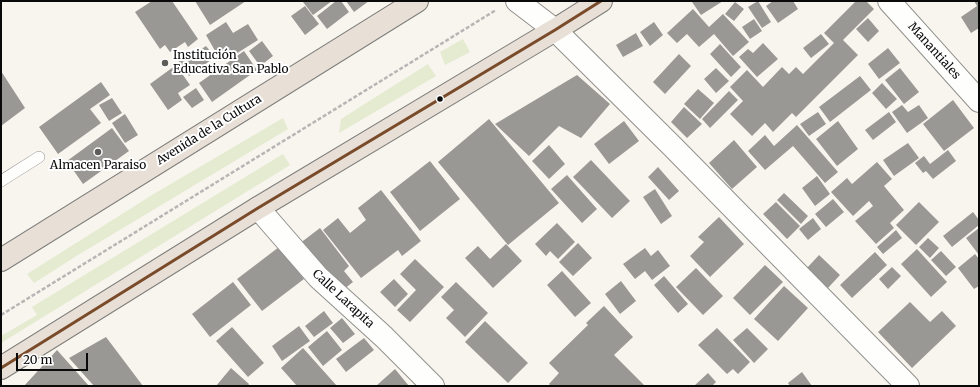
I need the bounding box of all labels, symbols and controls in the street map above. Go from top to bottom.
street label: Manantiales [905,20,963,82]
place label: Institución Educativa San Pablo [173,49,288,77]
marker: Institución Educativa San Pablo [160,58,170,68]
street label: Avenida de la Cultura [154,92,264,168]
unlabelled marker [435,94,445,104]
marker: Almacen Paraiso [93,147,103,157]
place label: Almacen Paraiso [50,159,146,173]
street label: Calle Larapita [309,267,377,331]
scale bar [18,345,90,371]
text: 20 m [23,352,52,367]

